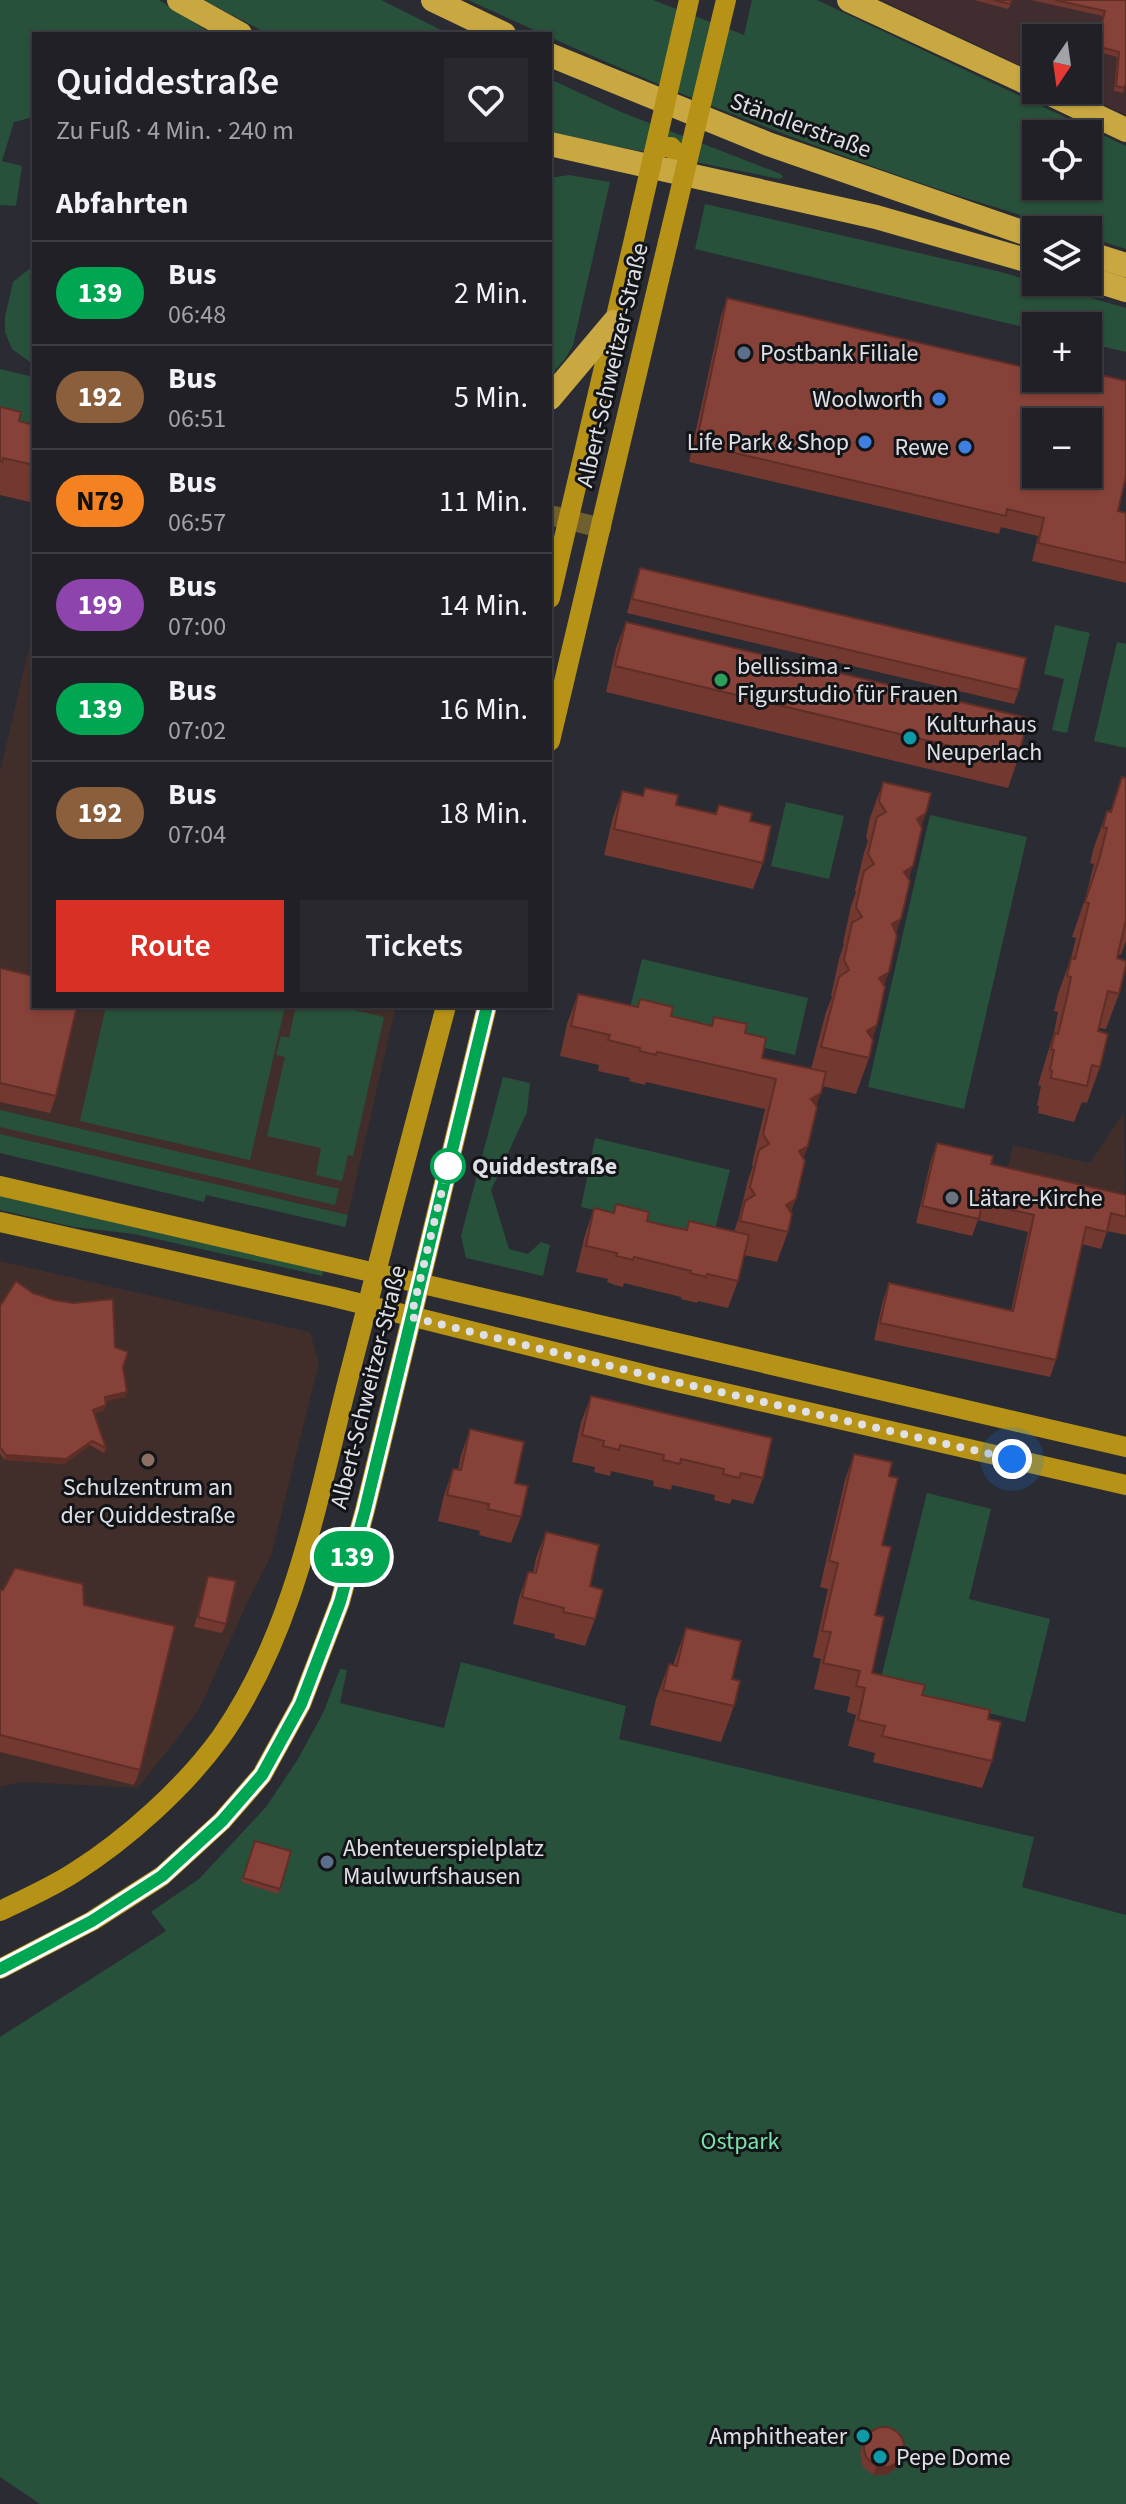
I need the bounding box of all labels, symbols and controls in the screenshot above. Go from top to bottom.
north arrow [1022,24,1102,104]
map controls [1022,24,1102,488]
text: Quiddestraße [56,55,279,109]
button: heart [444,58,528,142]
street label: Ständlerstraße [725,84,876,167]
text: Zu Fuß · 4 Min. · 240 m [56,112,294,149]
button: locate [1022,120,1102,200]
text: Abfahrten [56,182,188,225]
button: layers [1022,216,1102,296]
street label: Albert-Schweitzer-Straße [567,240,658,491]
text: Bus [168,253,216,296]
text: 2 Min. [454,272,528,315]
text: 139 [78,273,122,313]
text: 06:48 [168,296,226,333]
button: + [1022,312,1102,392]
place label: Postbank Filiale [760,336,918,371]
marker: Postbank Filiale [735,344,753,362]
text: Bus [168,357,216,400]
text: 5 Min. [454,376,528,419]
text: 192 [78,377,122,417]
place label: Woolworth [812,382,923,417]
marker: Woolworth [930,390,948,408]
text: 06:51 [168,400,226,437]
button: − [1022,408,1102,488]
place label: Life Park & Shop [687,425,849,460]
place label: Rewe [894,430,949,465]
marker: Life Park & Shop [856,433,874,451]
marker: Rewe [956,438,974,456]
text: Bus [168,461,216,504]
text: 11 Min. [439,480,528,523]
text: N79 [76,481,124,521]
text: 06:57 [168,504,226,541]
text: Bus [168,565,216,608]
text: 14 Min. [439,584,528,627]
text: 199 [78,585,122,625]
text: 07:00 [168,608,226,645]
place label: bellissima - Figurstudio für Frauen [737,649,958,712]
text: Bus [168,669,216,712]
marker: bellissima - Figurstudio für Frauen [712,671,730,689]
text: 16 Min. [439,688,528,731]
text: 139 [78,689,122,729]
place label: Kulturhaus Neuperlach [926,707,1042,770]
text: 07:02 [168,712,226,749]
marker: Kulturhaus Neuperlach [901,729,919,747]
text: Bus [168,773,216,816]
text: 18 Min. [439,792,528,835]
text: 192 [78,793,122,833]
text: 07:04 [168,816,226,853]
button: Route [56,900,284,992]
button: Tickets [300,900,528,992]
marker: Quiddestraße [431,1149,465,1183]
place label: Quiddestraße [472,1149,617,1184]
place label: Lätare-Kirche [968,1181,1103,1216]
marker: Lätare-Kirche [943,1189,961,1207]
street label: Albert-Schweitzer-Straße [321,1262,416,1513]
your location [992,1439,1032,1479]
marker: Schulzentrum an der Quiddestraße [139,1451,157,1469]
place label: Schulzentrum an der Quiddestraße [60,1470,236,1533]
line badge: 139 [306,1531,398,1583]
text: 139 [330,1537,374,1577]
place label: Abenteuerspielplatz Maulwurfshausen [343,1831,544,1894]
marker: Abenteuerspielplatz Maulwurfshausen [318,1853,336,1871]
park label: Ostpark [701,2124,780,2159]
place label: Amphitheater [709,2419,848,2454]
marker: Amphitheater [854,2427,872,2445]
place label: Pepe Dome [896,2440,1011,2475]
marker: Pepe Dome [871,2448,889,2466]

